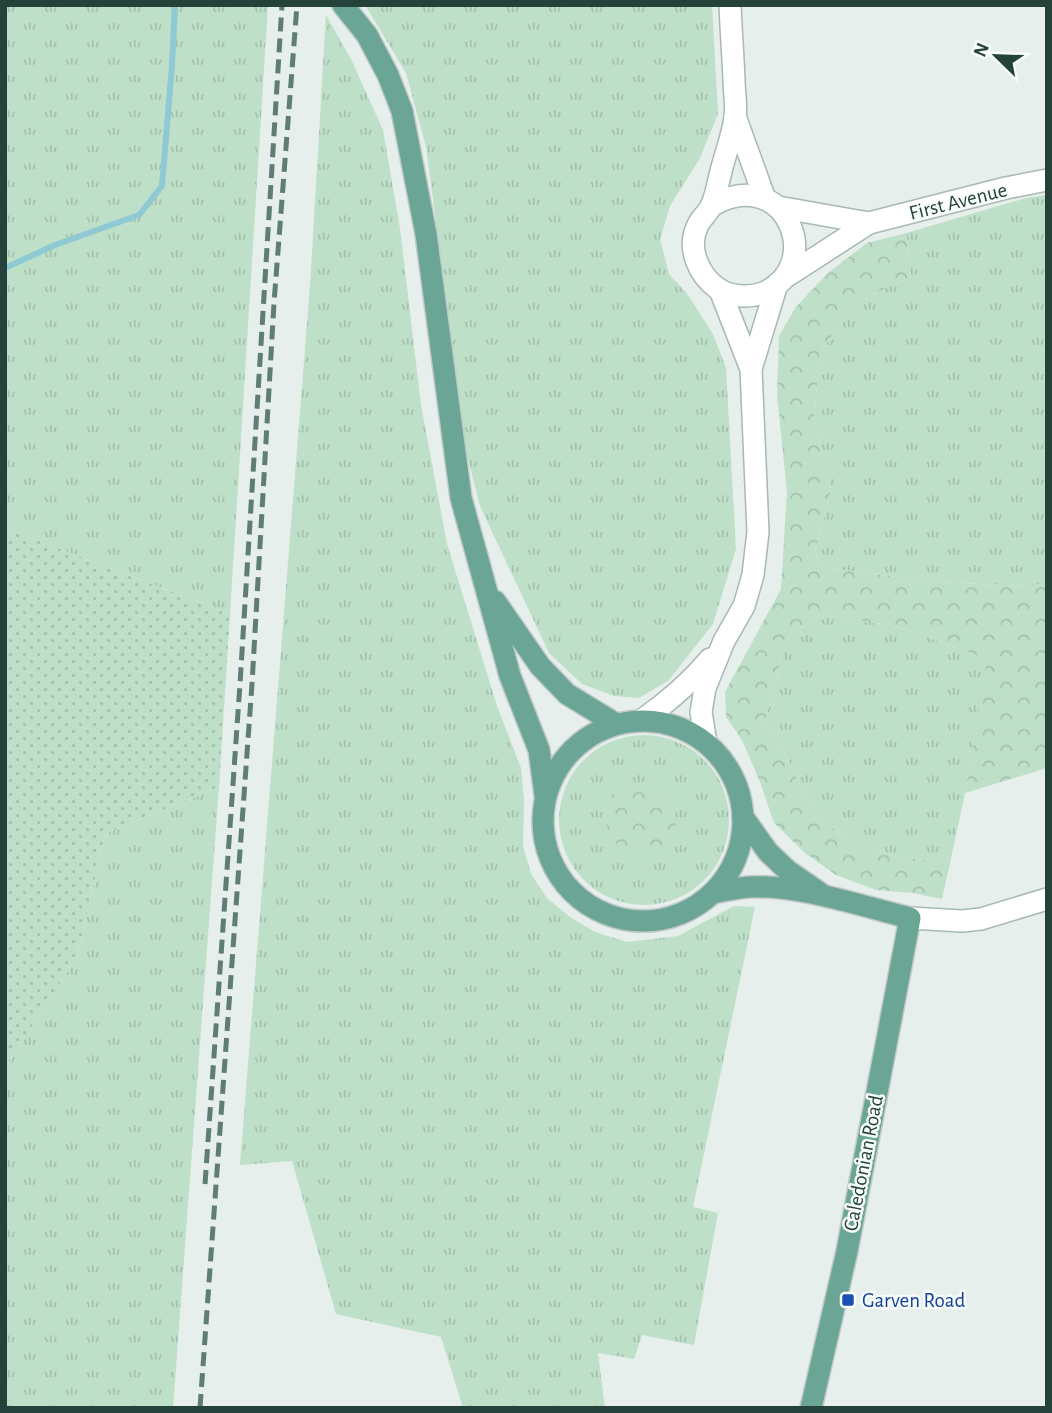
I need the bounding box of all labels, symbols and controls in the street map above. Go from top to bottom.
north arrow [961,21,1031,91]
text: N [970,40,993,60]
street label: First Avenue [907,179,1009,224]
street label: Caledonian Road [840,1093,887,1233]
place label: Garven Road [862,1290,965,1311]
marker: Garven Road [840,1292,856,1308]

